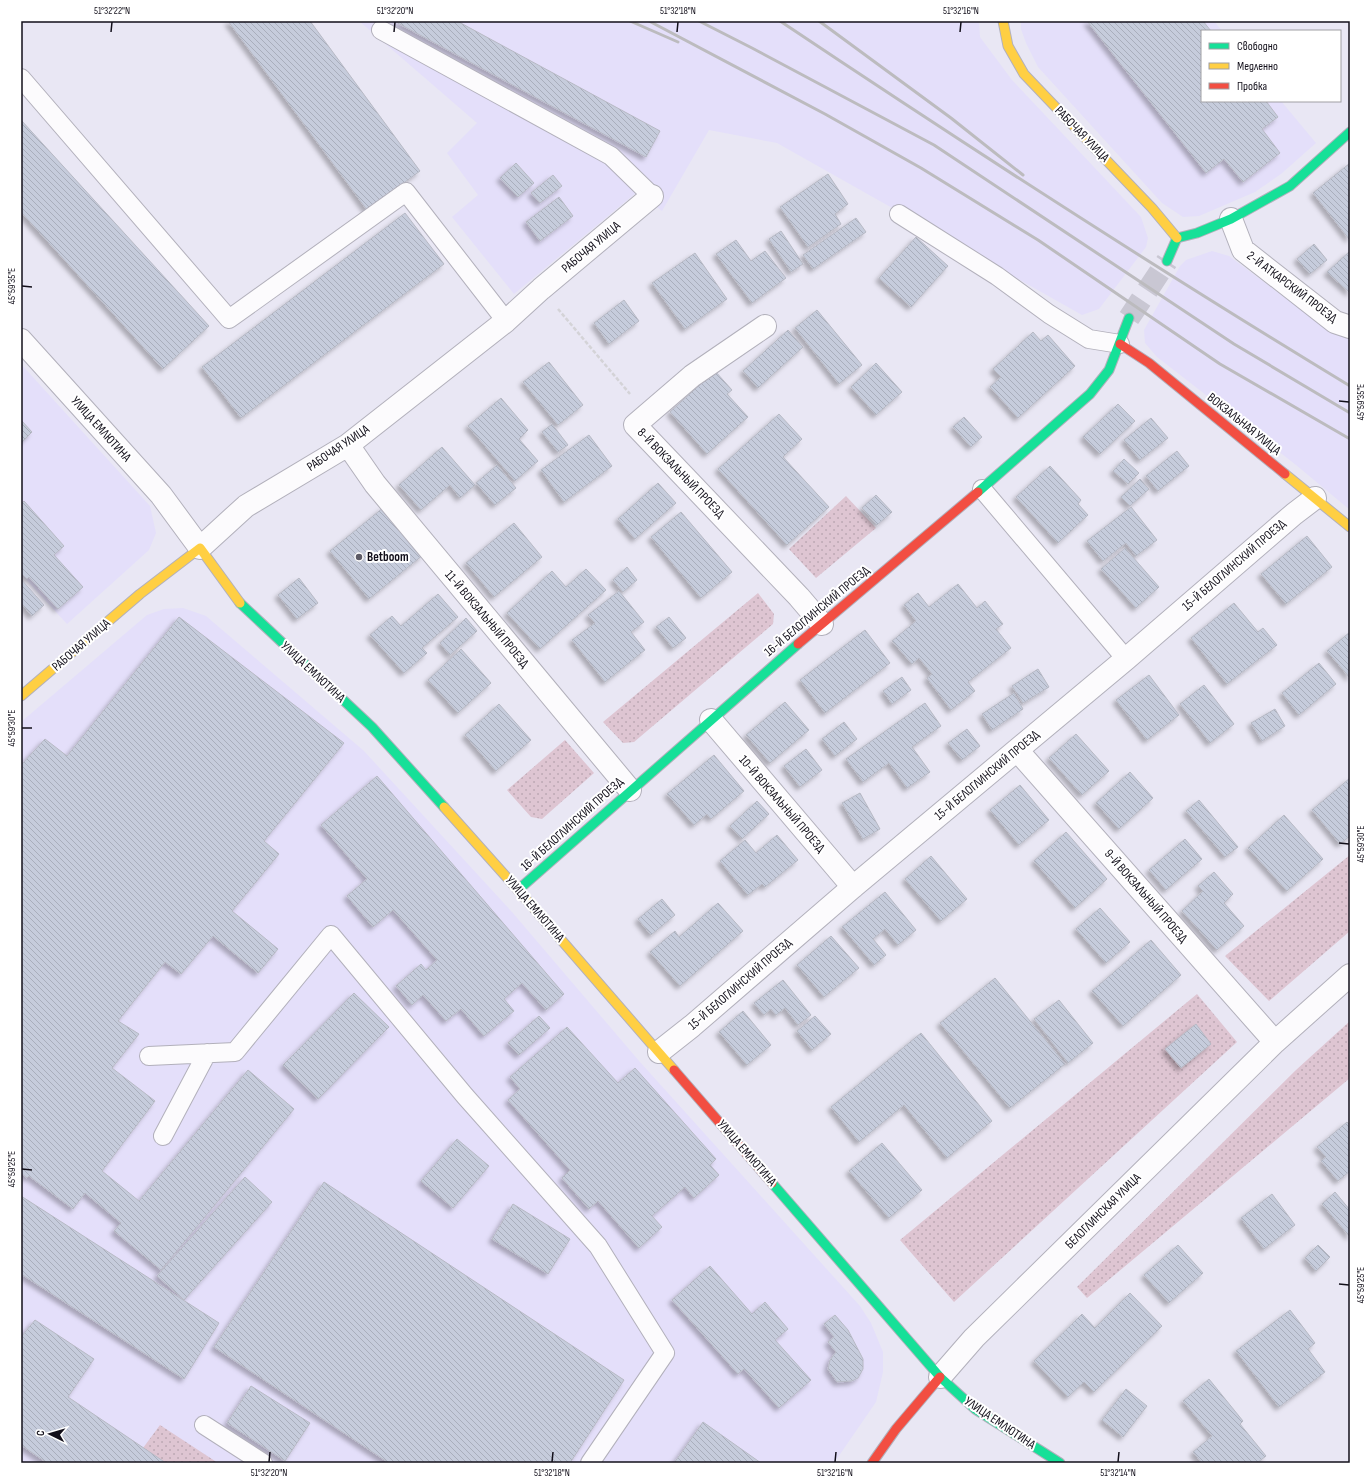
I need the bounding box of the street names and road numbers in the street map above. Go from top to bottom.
street label: РАБОЧАЯ УЛИЦА [1051,103,1113,166]
street label: РАБОЧАЯ УЛИЦА [558,217,624,276]
street label: 2-Й АТКАРСКИЙ ПРОЕЗД [1244,248,1341,327]
street label: ВОКЗАЛЬНАЯ УЛИЦА [1204,389,1284,459]
street label: УЛИЦА ЕМЛЮТИНА [67,393,135,465]
street label: РАБОЧАЯ УЛИЦА [304,421,373,475]
street label: 8-Й ВОКЗАЛЬНЫЙ ПРОЕЗД [634,425,729,522]
street label: 15-Й БЕЛОГЛИНСКИЙ ПРОЕЗД [1179,515,1290,614]
street label: 16-Й БЕЛОГЛИНСКИЙ ПРОЕЗД [761,562,873,660]
street label: 11-Й ВОКЗАЛЬНЫЙ ПРОЕЗД [442,567,533,672]
street label: РАБОЧАЯ УЛИЦА [49,615,114,675]
street label: УЛИЦА ЕМЛЮТИНА [277,638,349,706]
street label: 15-Й БЕЛОГЛИНСКИЙ ПРОЕЗД [931,726,1043,824]
street label: 10-Й ВОКЗАЛЬНЫЙ ПРОЕЗД [735,752,829,857]
street label: 16-Й БЕЛОГЛИНСКИЙ ПРОЕЗД [517,773,627,874]
street label: 9-Й ВОКЗАЛЬНЫЙ ПРОЕЗД [1101,846,1192,947]
street label: УЛИЦА ЕМЛЮТИНА [502,873,568,946]
street label: 15-Й БЕЛОГЛИНСКИЙ ПРОЕЗД [685,934,796,1033]
street label: УЛИЦА ЕМЛЮТИНА [714,1117,780,1190]
street label: БЕЛОГЛИНСКАЯ УЛИЦА [1062,1169,1145,1252]
street label: УЛИЦА ЕМЛЮТИНА [961,1393,1039,1453]

